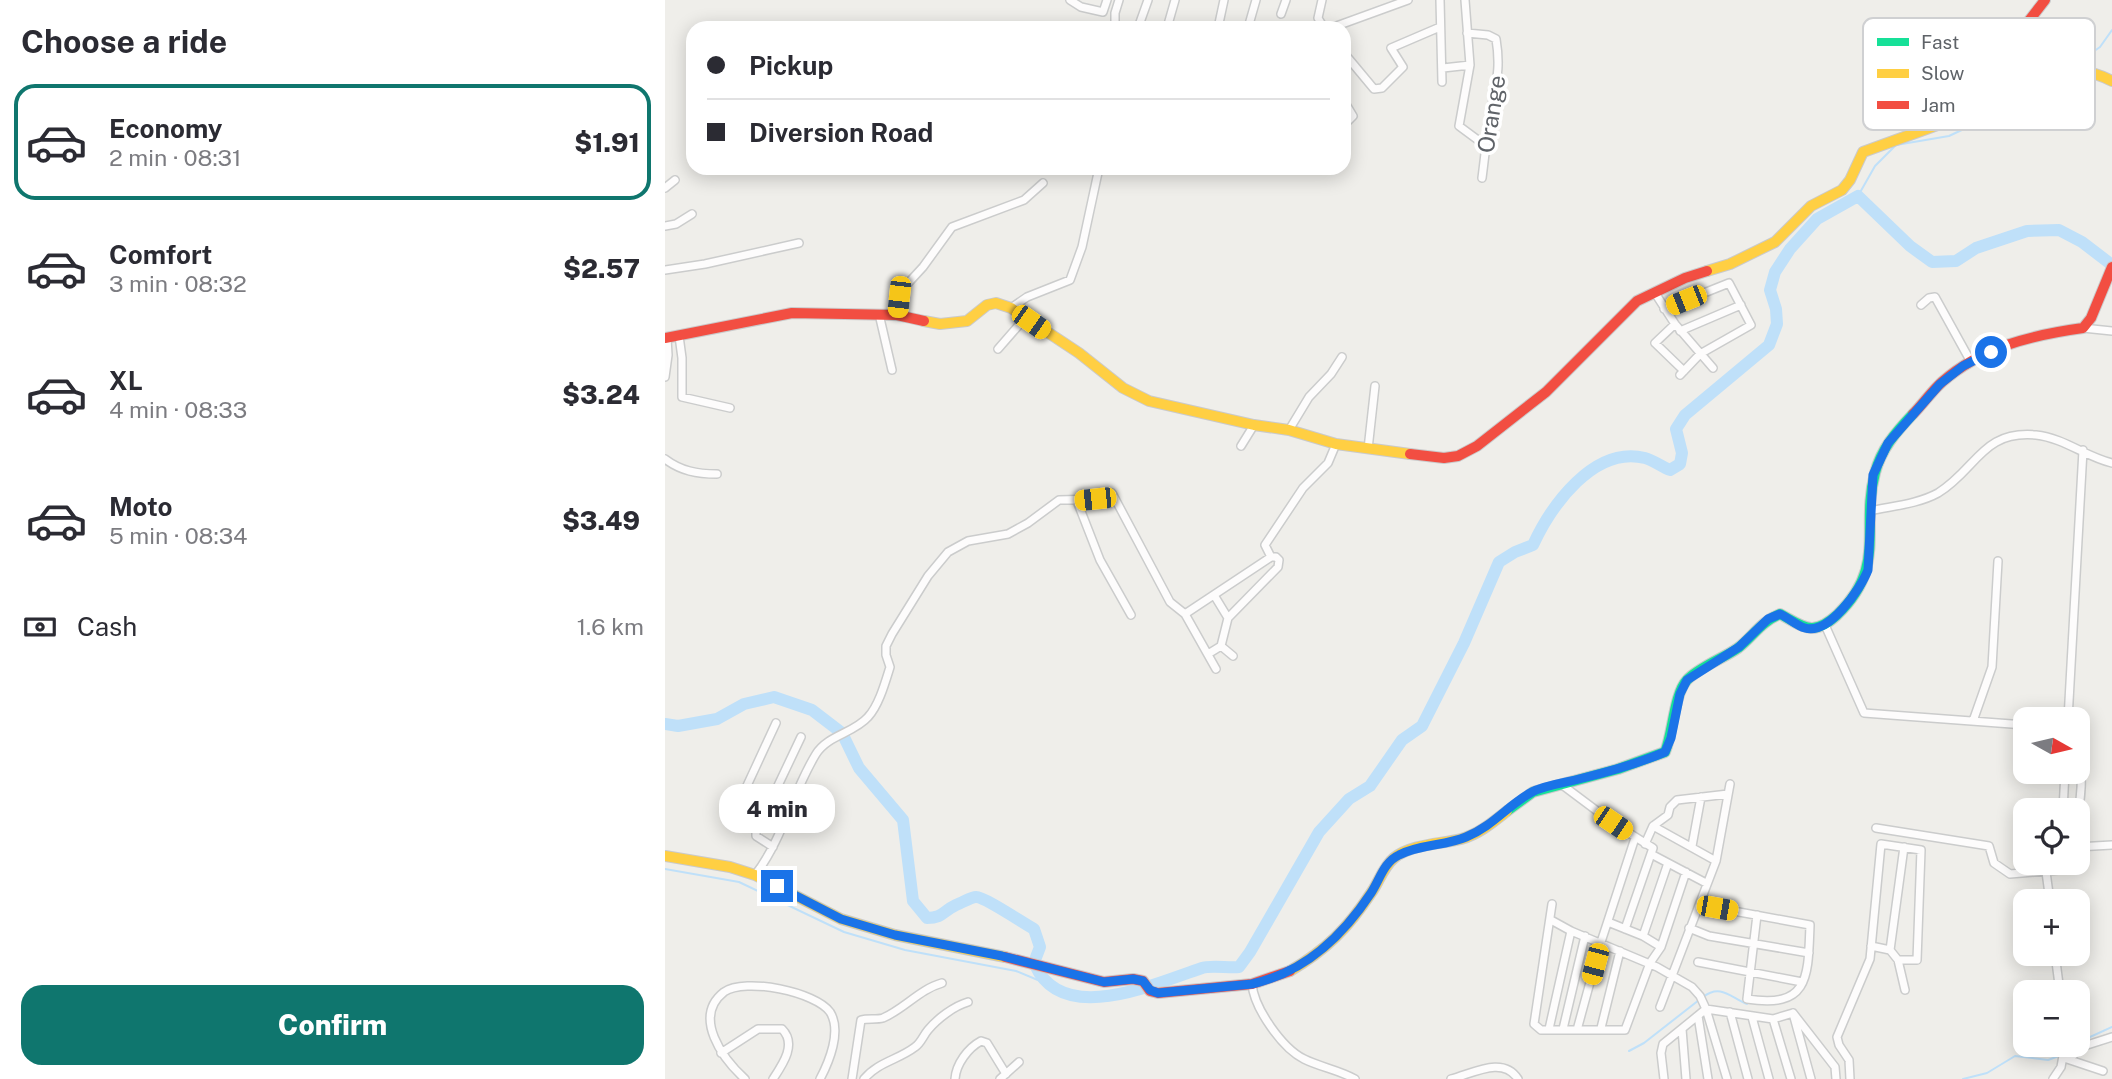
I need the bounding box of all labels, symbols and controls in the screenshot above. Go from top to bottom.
legend [1863,18,2095,130]
text: Choose a ride [21,23,227,60]
text: Fast [1921,31,1959,53]
text: Pickup [749,50,833,81]
text: Slow [1921,62,1965,84]
street label: Orange [1472,73,1510,155]
text: Jam [1921,94,1955,116]
icon: car [25,111,88,174]
text: Economy [109,113,222,144]
text: Diversion Road [749,117,933,148]
text: $1.91 [574,127,640,158]
text: 2 min · 08:31 [109,144,241,171]
icon: car [25,237,88,300]
text: Comfort [109,239,212,270]
text: $2.57 [563,253,640,284]
text: 3 min · 08:32 [109,270,247,297]
car [887,275,912,319]
car [1663,282,1710,318]
car [1008,301,1055,343]
route start [1975,336,2007,368]
icon: car [25,363,88,426]
text: XL [109,365,143,396]
text: $3.24 [562,379,640,410]
text: 4 min · 08:33 [109,396,247,423]
car [1074,486,1117,512]
icon: car [25,489,88,552]
text: Moto [109,491,172,522]
text: $3.49 [562,505,640,536]
text: 5 min · 08:34 [109,522,248,549]
icon: cash [21,608,59,646]
text: Cash [77,611,137,642]
text: 1.6 km [577,613,644,640]
north arrow [2013,707,2089,784]
map controls [2013,707,2090,1057]
callout: 4 min [719,784,835,834]
text: 4 min [746,795,808,822]
button: locate [2013,798,2090,875]
car [1590,803,1637,843]
route end [761,870,793,902]
button: + [2013,889,2090,966]
car [1695,894,1740,922]
car [1580,941,1611,987]
button: − [2013,980,2090,1057]
button: Confirm [21,985,644,1065]

